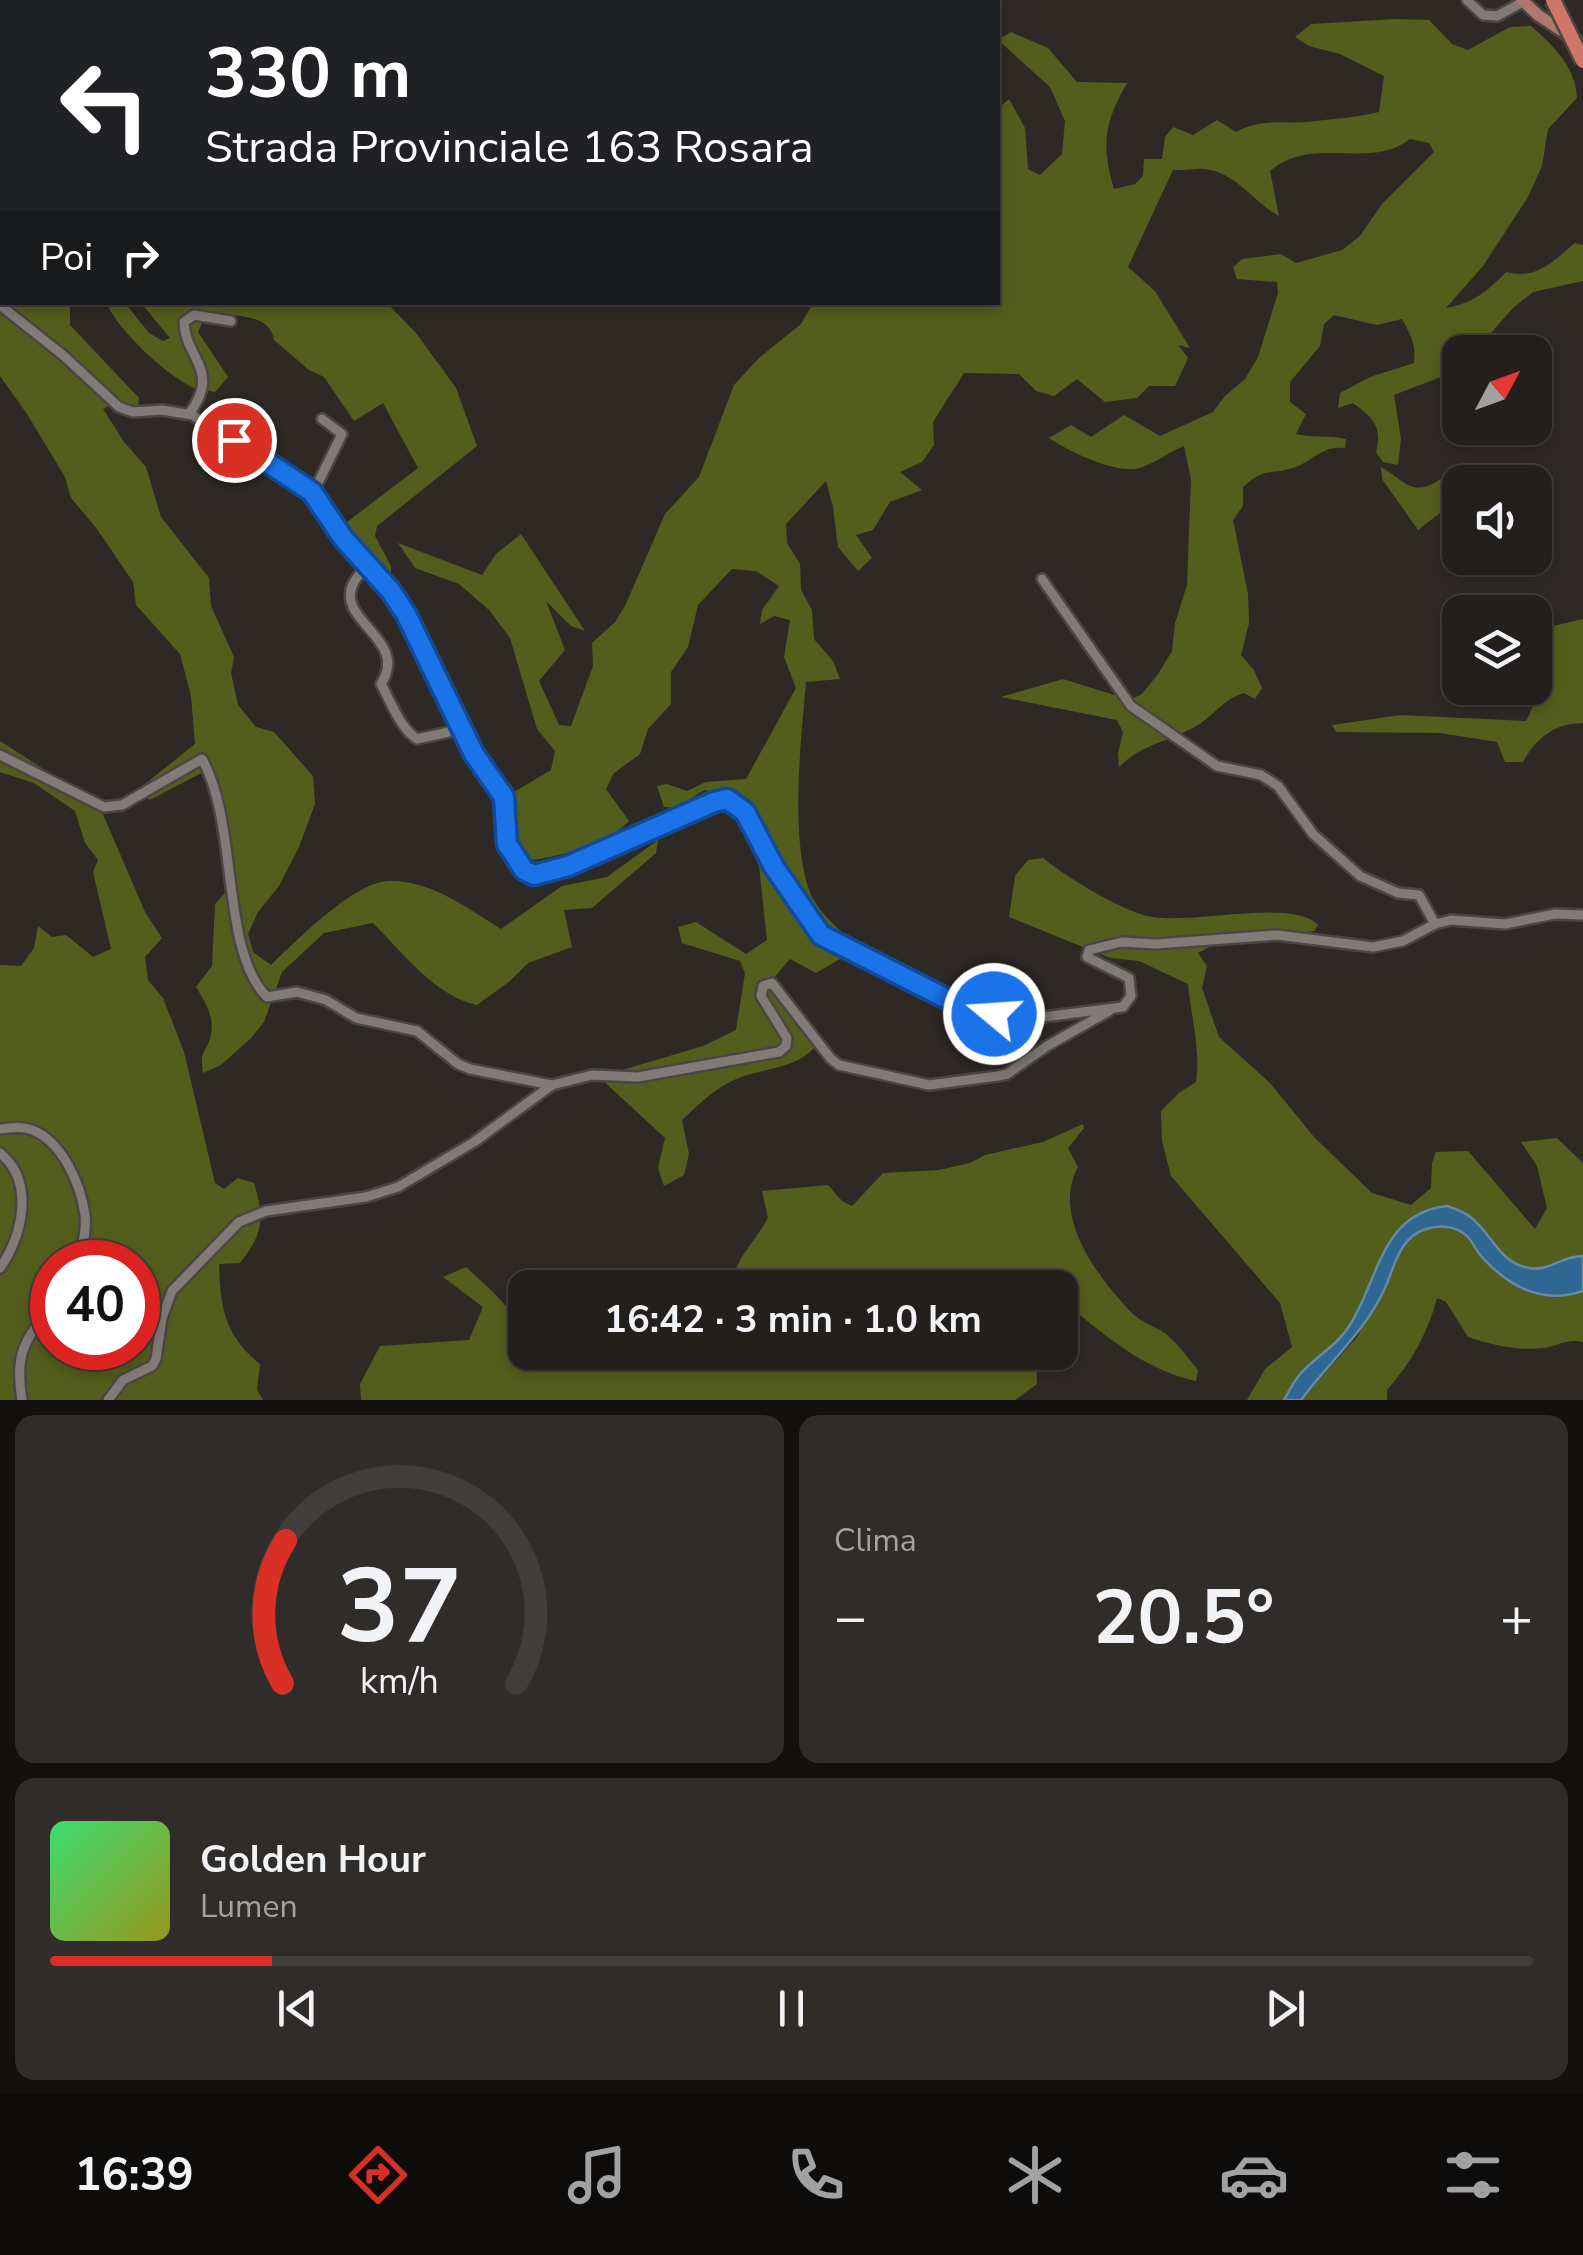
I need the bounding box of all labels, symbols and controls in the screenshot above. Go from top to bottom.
text: 330 m [205,26,411,122]
icon: left [40,40,170,170]
text: Strada Provinciale 163 Rosara [205,117,814,178]
icon: right [113,230,168,285]
text: Poi [40,232,93,283]
north arrow [1442,335,1552,445]
map controls [1442,335,1552,705]
pin [192,398,277,483]
icon: arrive [207,413,262,468]
button: sound [1442,465,1552,575]
button: layers [1442,595,1552,705]
position arrow [942,962,1046,1066]
speed limit sign: 40 [30,1240,160,1370]
text: 16:42 · 3 min · 1.0 km [604,1294,982,1345]
text: Clima [834,1519,917,1562]
text: 37 [337,1536,462,1678]
text: 20.5° [1092,1567,1275,1669]
text: − [834,1580,867,1655]
text: + [1500,1580,1533,1655]
text: km/h [360,1657,439,1706]
text: Golden Hour [200,1834,426,1885]
text: Lumen [200,1885,298,1928]
icon: previous [270,1981,325,2036]
icon: pause [764,1981,819,2036]
icon: next [1258,1981,1313,2036]
icon: directions [343,2140,413,2210]
icon: music [562,2140,632,2210]
icon: phone [781,2140,851,2210]
icon: climate [1000,2140,1070,2210]
icon: car [1219,2140,1289,2210]
icon: filters [1438,2140,1508,2210]
text: 16:39 [75,2145,194,2206]

